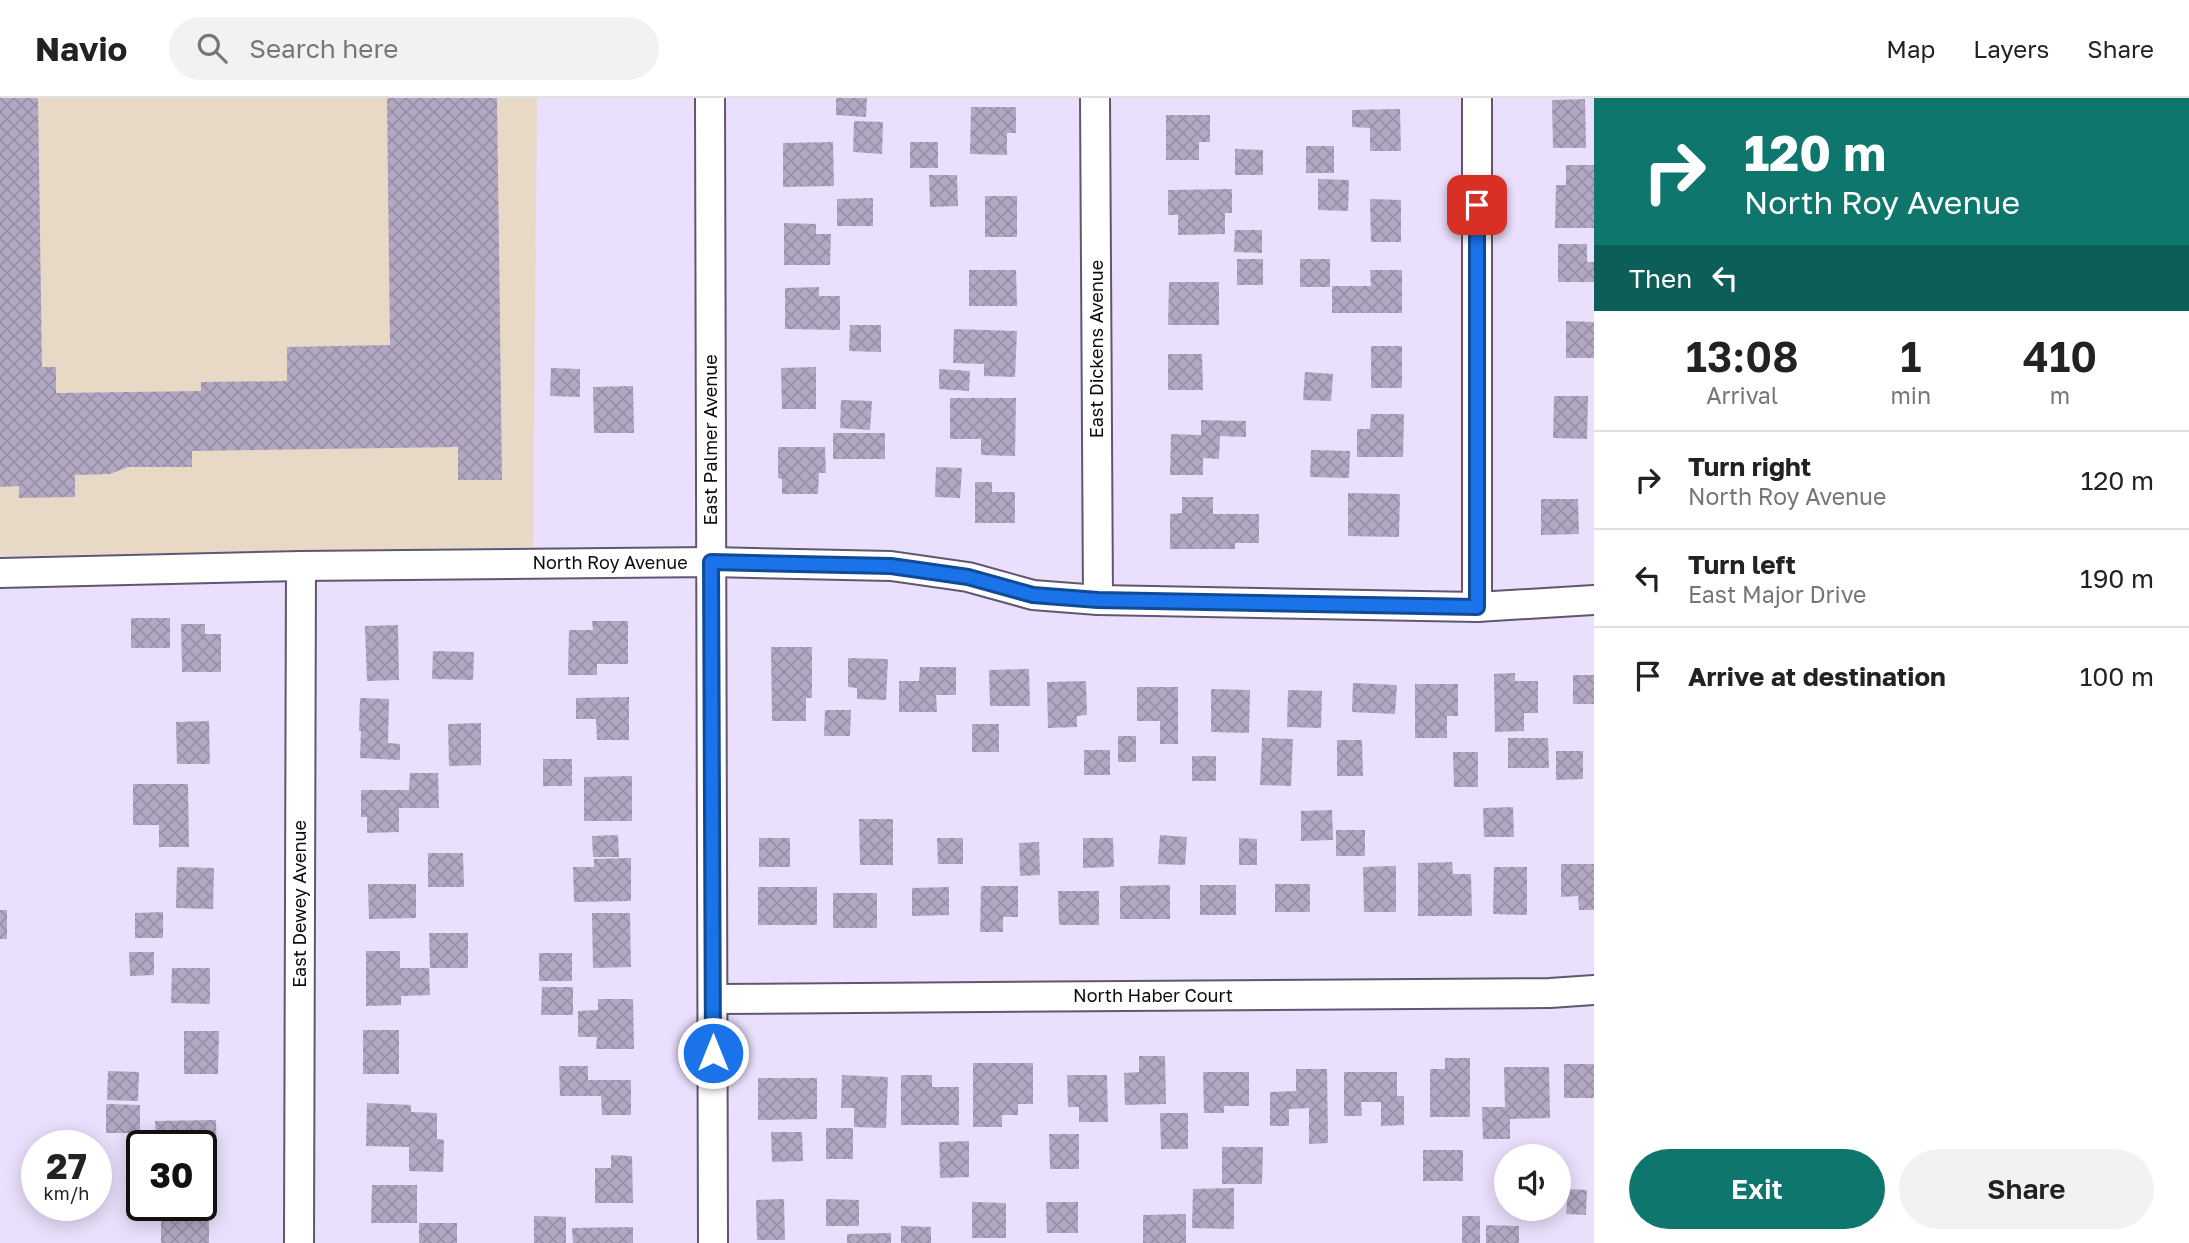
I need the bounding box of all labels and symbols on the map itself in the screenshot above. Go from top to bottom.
pin [1447,175,1507,235]
street label: East Dickens Avenue [1085,260,1107,438]
street label: East Palmer Avenue [699,354,721,526]
street label: North Roy Avenue [532,551,688,573]
street label: East Dewey Avenue [288,820,310,988]
street label: North Haber Court [1073,984,1233,1006]
position arrow [676,1016,750,1090]
speed limit sign: 30 [126,1130,217,1221]

